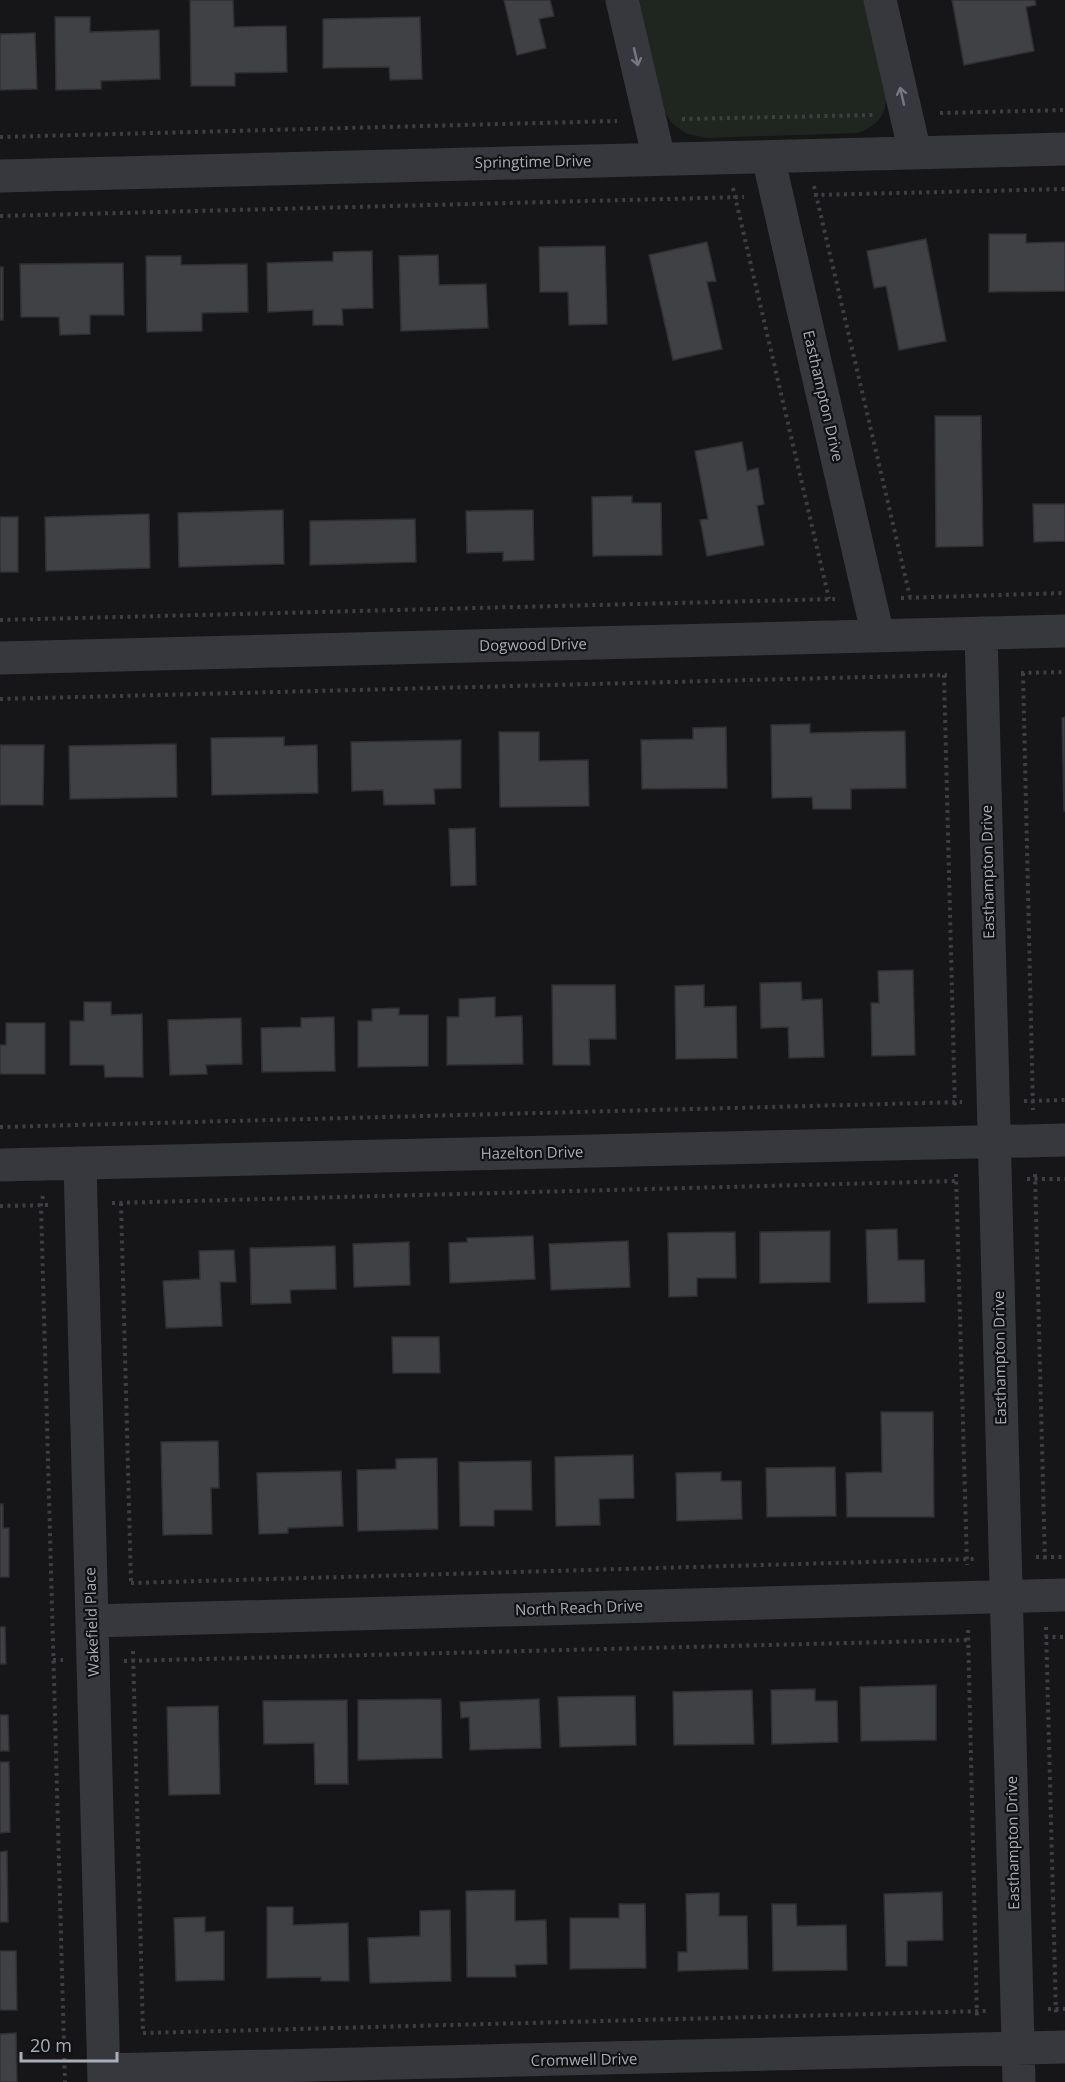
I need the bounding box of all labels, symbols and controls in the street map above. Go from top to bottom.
one-way arrow [630,47,642,66]
one-way arrow [896,87,908,106]
street label: Springtime Drive [474,150,592,172]
street label: Easthampton Drive [799,328,849,463]
street label: Dogwood Drive [479,633,587,655]
street label: Easthampton Drive [976,805,998,939]
street label: Hazelton Drive [480,1141,584,1163]
street label: Easthampton Drive [988,1291,1010,1425]
street label: Wakefield Place [79,1567,103,1677]
street label: North Reach Drive [515,1595,643,1619]
street label: Easthampton Drive [1001,1776,1023,1910]
scale bar [21,2025,117,2063]
text: 20 m [30,2033,72,2057]
street label: Cromwell Drive [530,2048,638,2070]

